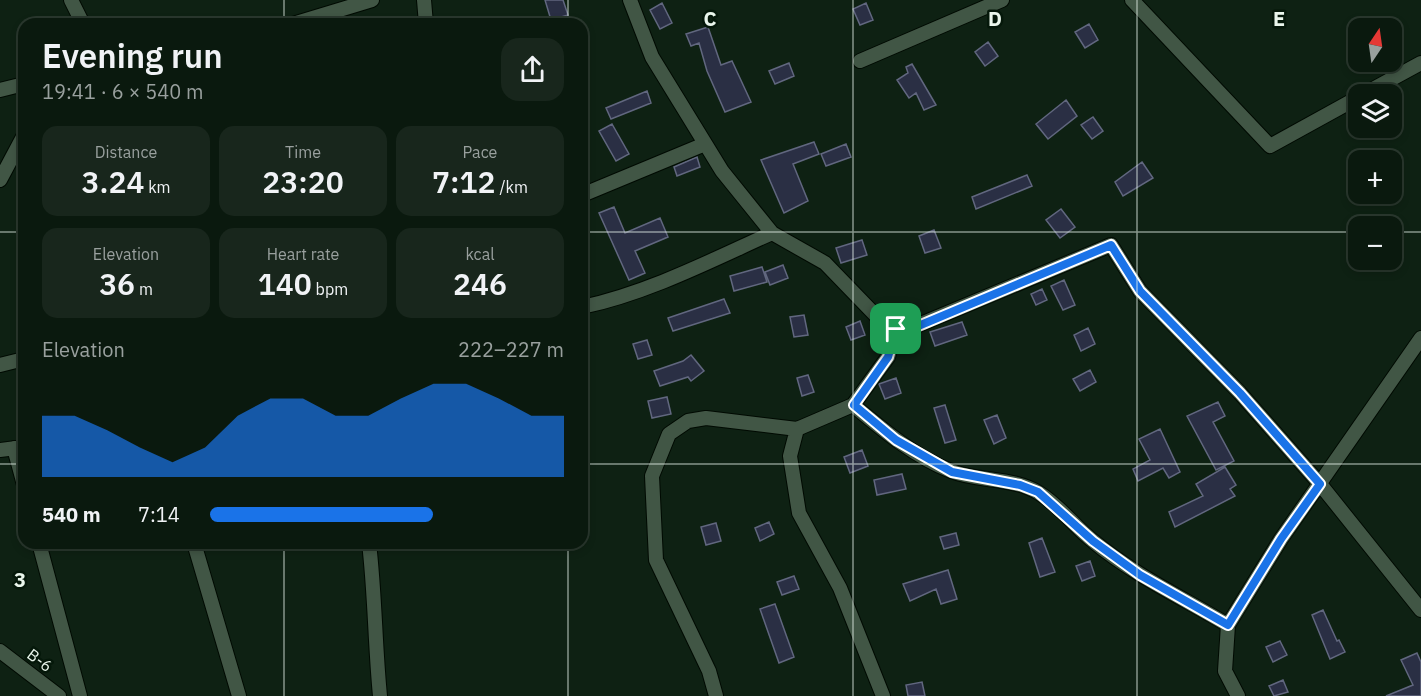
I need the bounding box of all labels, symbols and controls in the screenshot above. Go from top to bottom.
text: C [703,5,717,32]
text: D [988,5,1002,32]
text: E [1273,5,1285,32]
north arrow [1348,18,1402,72]
map controls [1348,18,1402,270]
text: Evening run [42,34,223,77]
button: share [501,38,564,101]
text: 19:41 · 6 × 540 m [42,78,203,105]
button: layers [1348,84,1402,138]
text: Distance [95,142,157,162]
text: Time [285,142,321,162]
text: Pace [463,142,497,162]
button: + [1348,150,1402,204]
text: 3.24 [81,162,144,201]
text: 23:20 [262,162,344,201]
text: 7:12 [432,162,496,201]
text: km [144,177,171,197]
text: /km [496,177,528,197]
button: − [1348,216,1402,270]
text: Elevation [93,244,159,264]
text: Heart rate [267,244,339,264]
text: kcal [465,244,495,264]
text: 36 [99,264,135,303]
text: 140 [258,264,312,303]
text: 246 [453,264,507,303]
text: m [135,279,153,299]
text: bpm [312,279,348,299]
pin [870,303,921,354]
icon: arrive [879,312,912,345]
text: Elevation [42,336,125,363]
text: 222–227 m [458,336,564,363]
text: 540 m [42,501,101,528]
text: 7:14 [138,501,180,528]
text: 3 [14,566,26,593]
street label: B-6 [23,644,57,676]

